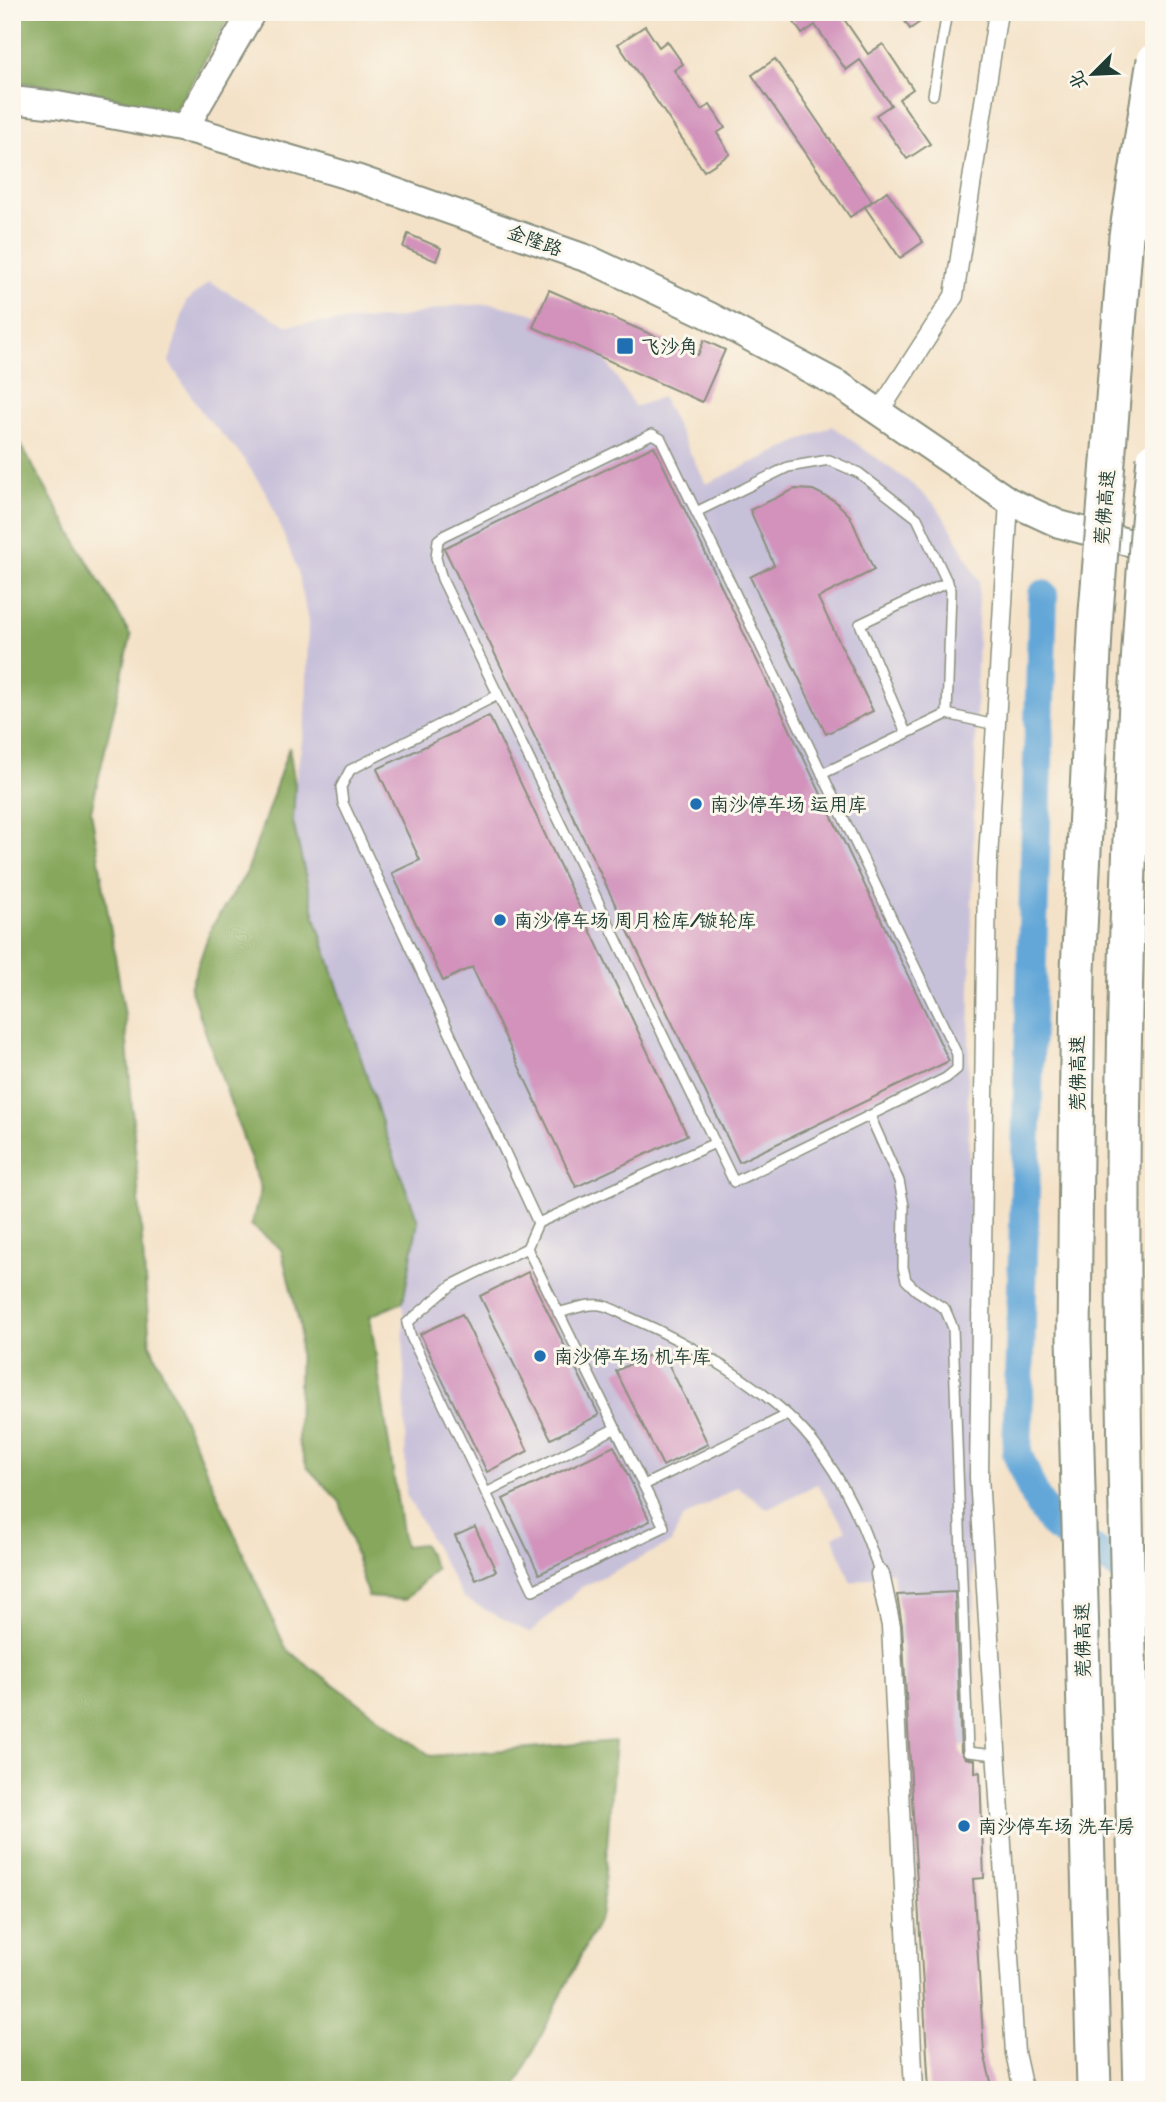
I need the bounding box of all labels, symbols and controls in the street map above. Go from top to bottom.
north arrow [1058,38,1128,108]
text: 北 [1059,65,1097,96]
street label: 金隆路 [502,215,567,266]
place label: 飞沙角 [641,330,698,363]
marker: 飞沙角 [615,336,635,356]
street label: 莞佛高速 [1085,468,1124,546]
place label: 南沙停车场 运用库 [710,788,867,821]
marker: 南沙停车场 运用库 [688,796,704,812]
place label: 南沙停车场 周月检库/镟轮库 [514,904,756,937]
marker: 南沙停车场 周月检库/镟轮库 [492,912,508,928]
street label: 莞佛高速 [1061,1035,1094,1111]
place label: 南沙停车场 机车库 [554,1340,711,1373]
marker: 南沙停车场 机车库 [532,1348,548,1364]
street label: 莞佛高速 [1065,1602,1100,1678]
place label: 南沙停车场 洗车房 [978,1810,1135,1843]
marker: 南沙停车场 洗车房 [956,1818,972,1834]

